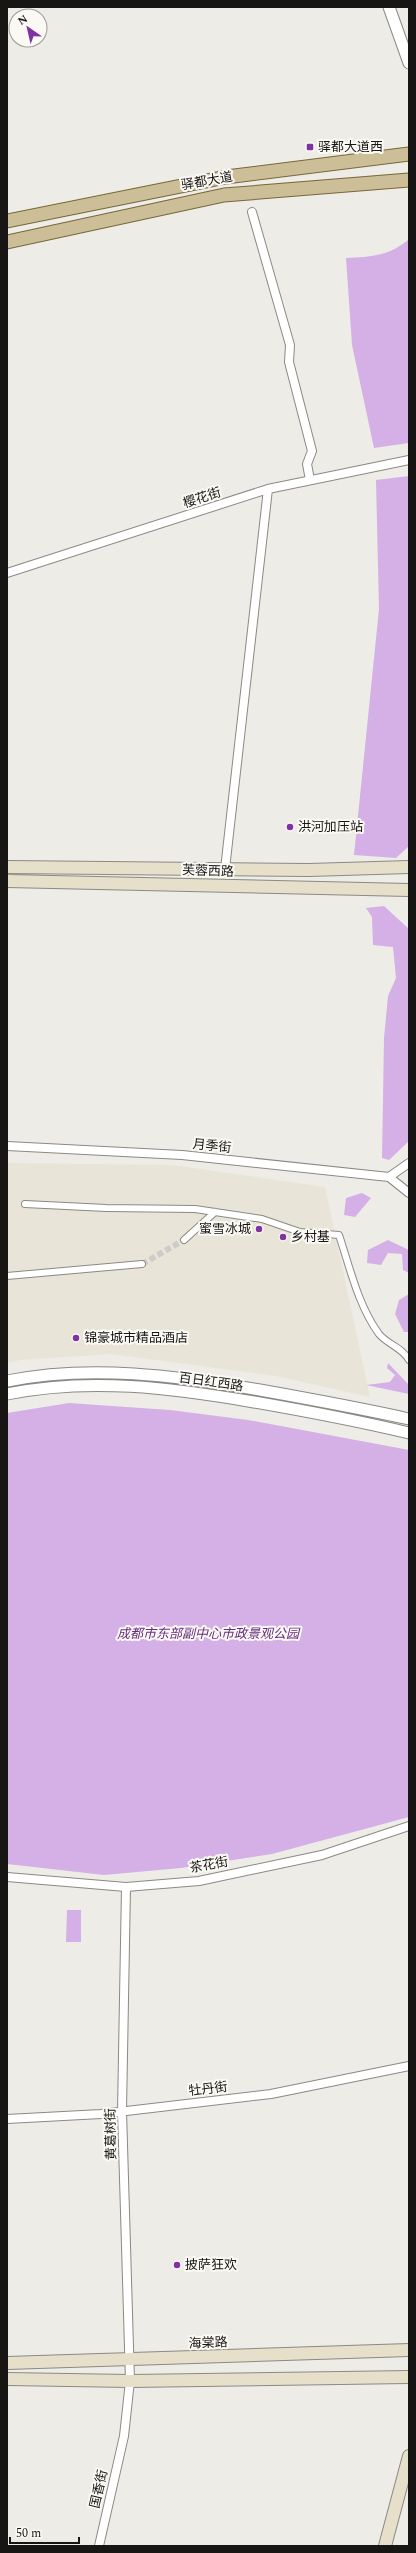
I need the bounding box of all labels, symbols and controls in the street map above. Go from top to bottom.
north arrow [8,8,48,48]
text: N [14,11,31,30]
place label: 驿都大道西 [318,137,383,157]
marker: 驿都大道西 [305,142,315,152]
street label: 驿都大道 [180,167,234,195]
street label: 樱花街 [180,482,224,514]
place label: 洪河加压站 [298,817,363,837]
marker: 洪河加压站 [285,822,295,832]
street label: 芙蓉西路 [182,860,234,882]
street label: 月季街 [192,1134,232,1158]
place label: 蜜雪冰城 [199,1219,251,1239]
marker: 蜜雪冰城 [254,1224,264,1234]
place label: 乡村基 [291,1227,330,1247]
marker: 乡村基 [278,1232,288,1242]
place label: 锦豪城市精品酒店 [84,1328,188,1348]
marker: 锦豪城市精品酒店 [71,1333,81,1343]
street label: 百日红西路 [177,1368,245,1396]
park label: 成都市东部副中心市政景观公园 [117,1624,301,1644]
street label: 茶花街 [188,1852,230,1878]
street label: 牡丹街 [187,2077,229,2101]
street label: 黄葛树街 [101,2108,121,2160]
place label: 披萨狂欢 [185,2255,237,2275]
marker: 披萨狂欢 [172,2260,182,2270]
street label: 海棠路 [188,2332,228,2354]
street label: 国香街 [85,2468,113,2510]
scale bar [10,2519,79,2545]
text: 50 m [16,2524,41,2543]

